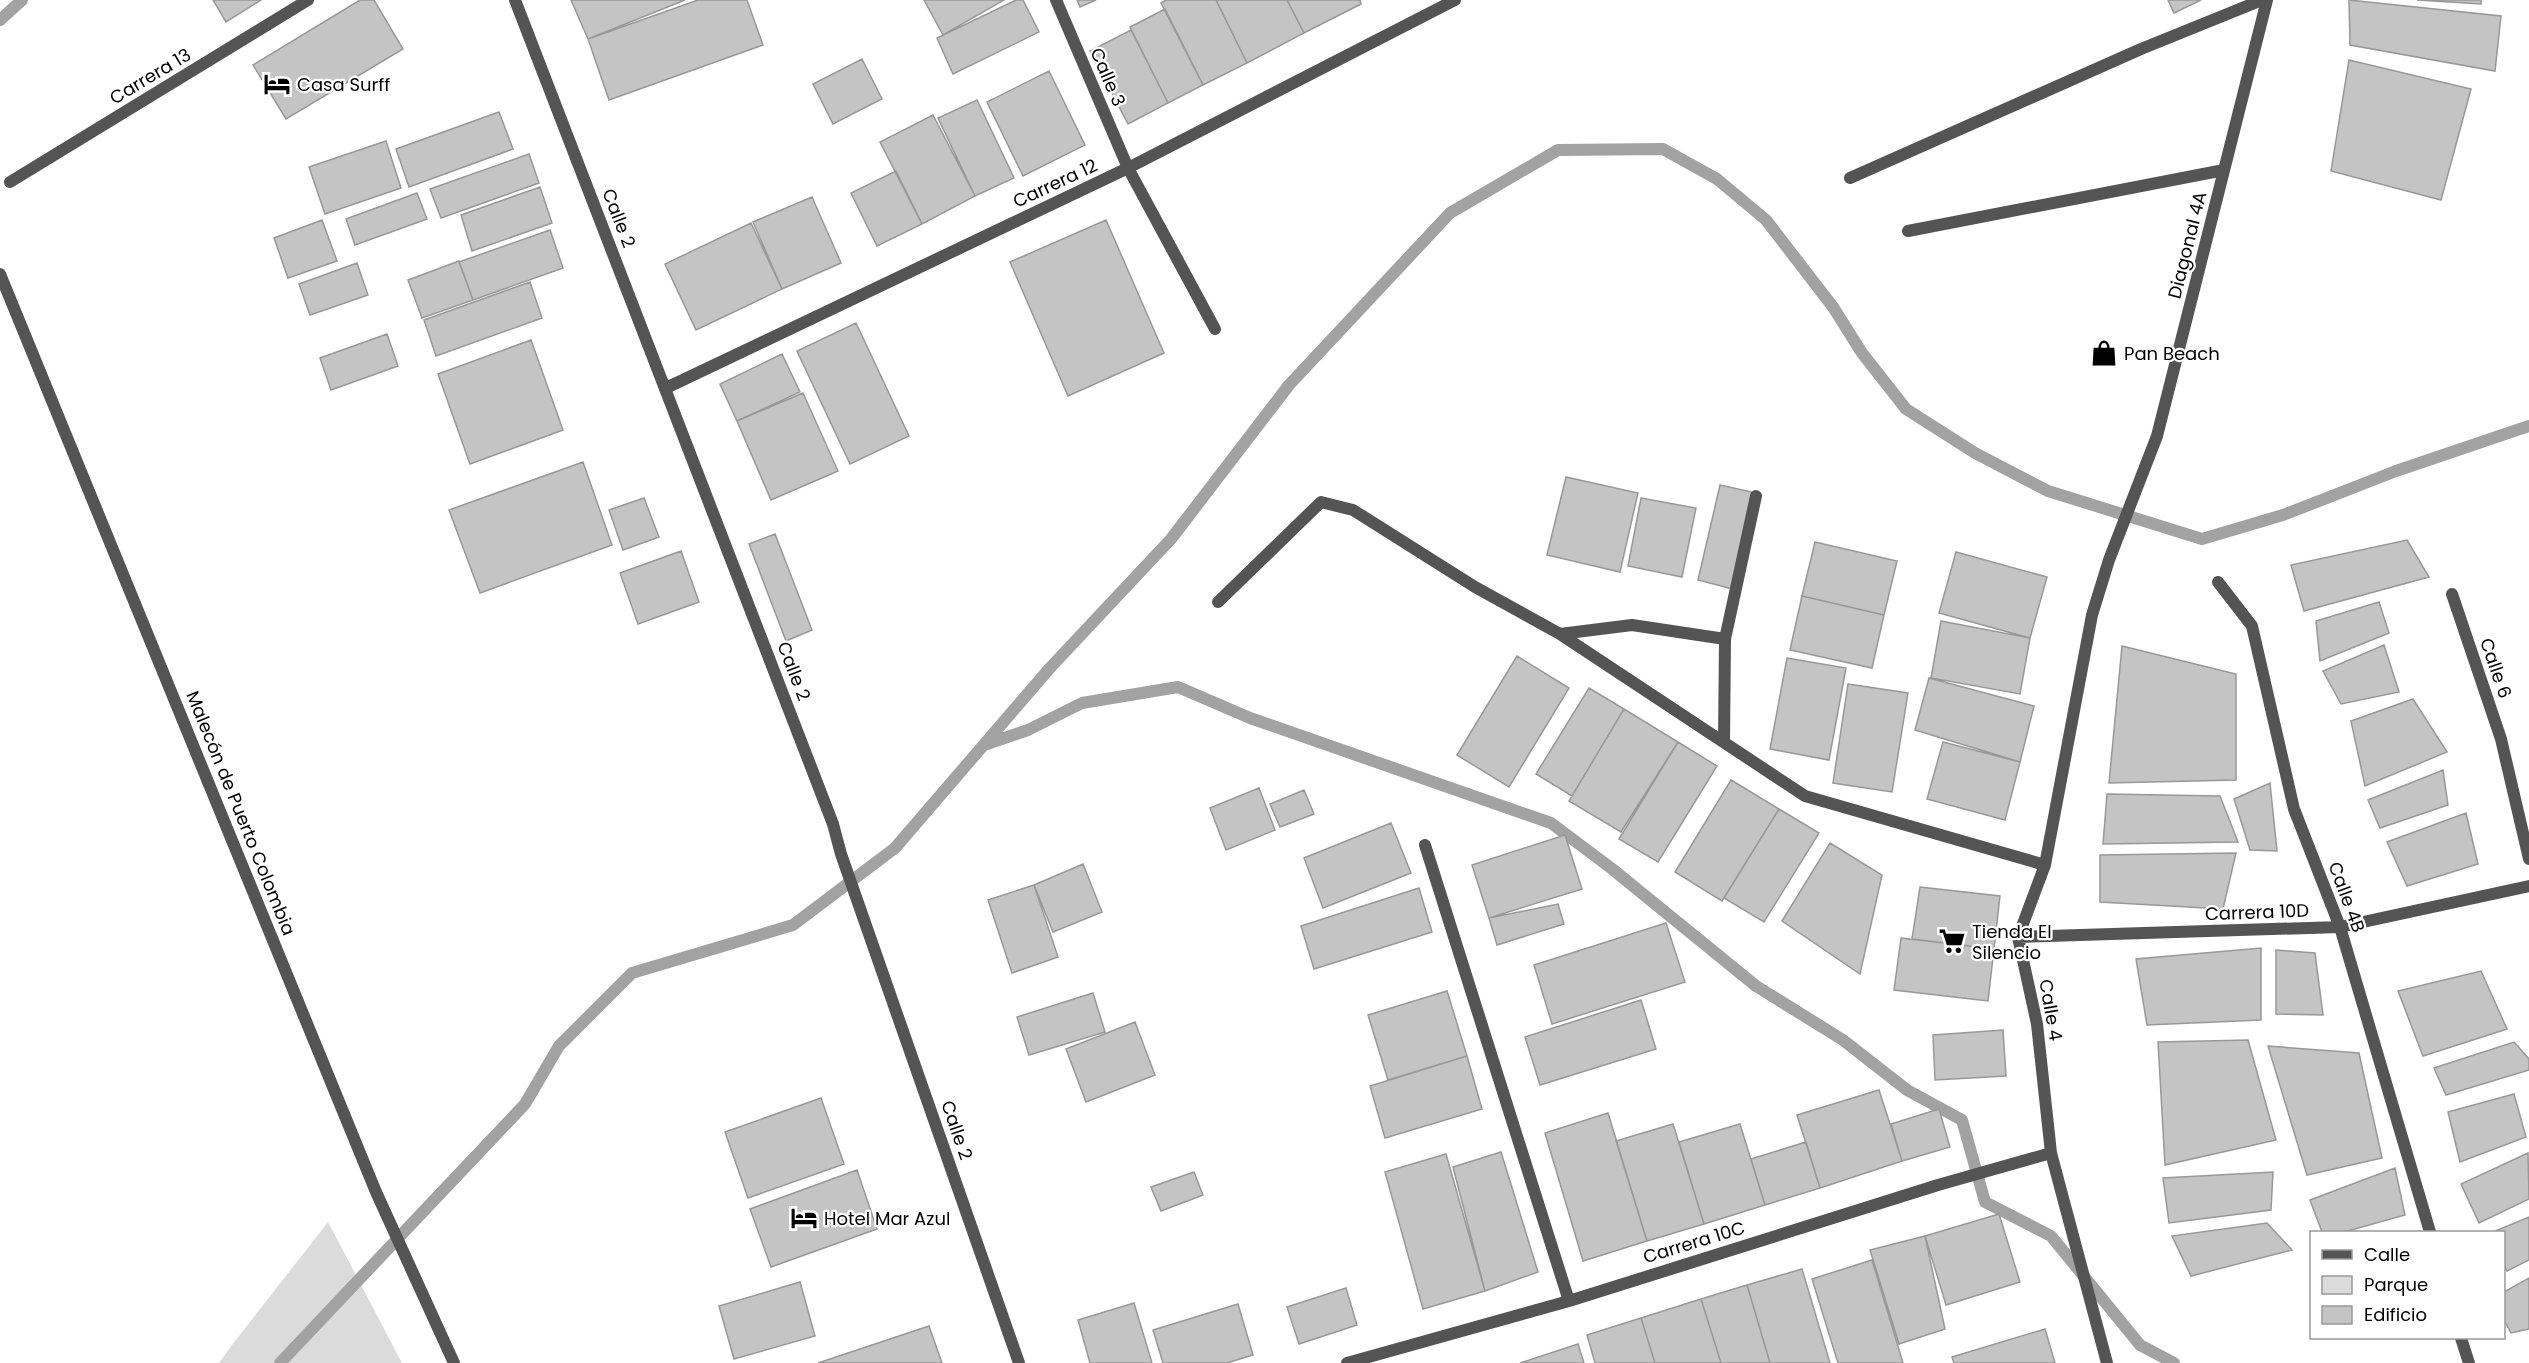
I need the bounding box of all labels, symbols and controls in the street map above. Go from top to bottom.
street label: Carrera 13 [105,42,195,110]
street label: Calle 3 [1084,44,1132,110]
hotel icon: Casa Surff [262,69,292,99]
place label: Casa Surff [297,72,390,97]
street label: Carrera 12 [1009,153,1101,213]
street label: Calle 2 [596,185,642,251]
street label: Diagonal 4A [2162,189,2212,301]
shop icon: Pan Beach [2089,338,2119,368]
place label: Pan Beach [2124,341,2220,366]
street label: Calle 6 [2474,634,2518,702]
street label: Calle 2 [771,638,817,704]
street label: Malecón de Puerto Colombia [180,687,302,939]
street label: Calle 4B [2323,858,2371,936]
street label: Carrera 10D [2205,898,2309,926]
place label: Tienda El Silencio [1972,919,2052,965]
supermarket icon: Tienda El Silencio [1937,926,1967,956]
street label: Calle 4 [2033,977,2069,1043]
street label: Calle 2 [935,1097,979,1163]
hotel icon: Hotel Mar Azul [789,1203,819,1233]
place label: Hotel Mar Azul [824,1206,950,1231]
street label: Carrera 10C [1640,1215,1748,1269]
legend [2310,1231,2505,1339]
text: Calle [2364,1242,2410,1267]
text: Parque [2364,1272,2428,1297]
text: Edificio [2364,1302,2427,1327]

